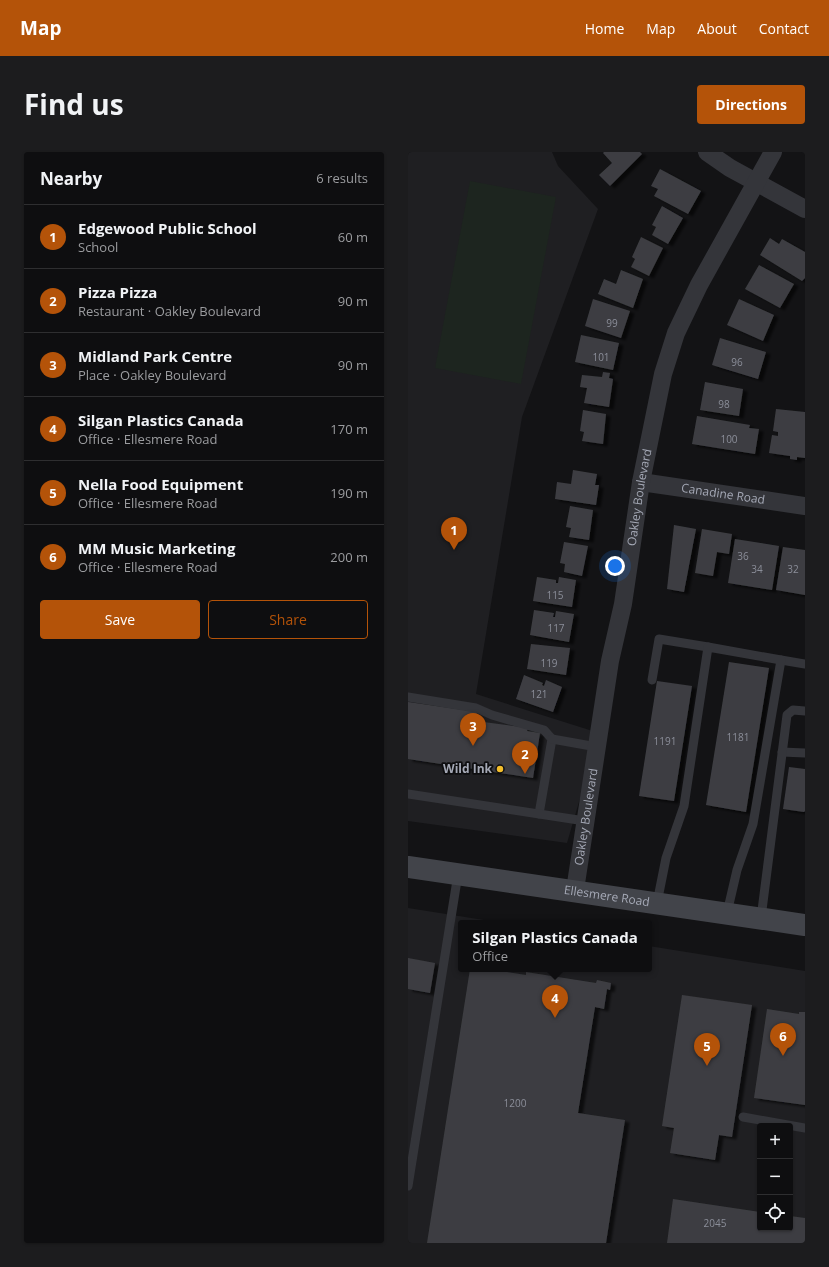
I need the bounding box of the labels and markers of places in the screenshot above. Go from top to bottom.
pin: 1 [441,517,467,550]
pin: 3 [460,713,486,746]
pin: 2 [512,741,538,774]
place label: Wild Ink [443,760,493,777]
marker: Wild Ink [495,764,505,774]
pin: 4 [542,985,568,1018]
pin: 6 [770,1023,796,1056]
pin: 5 [694,1033,720,1066]

